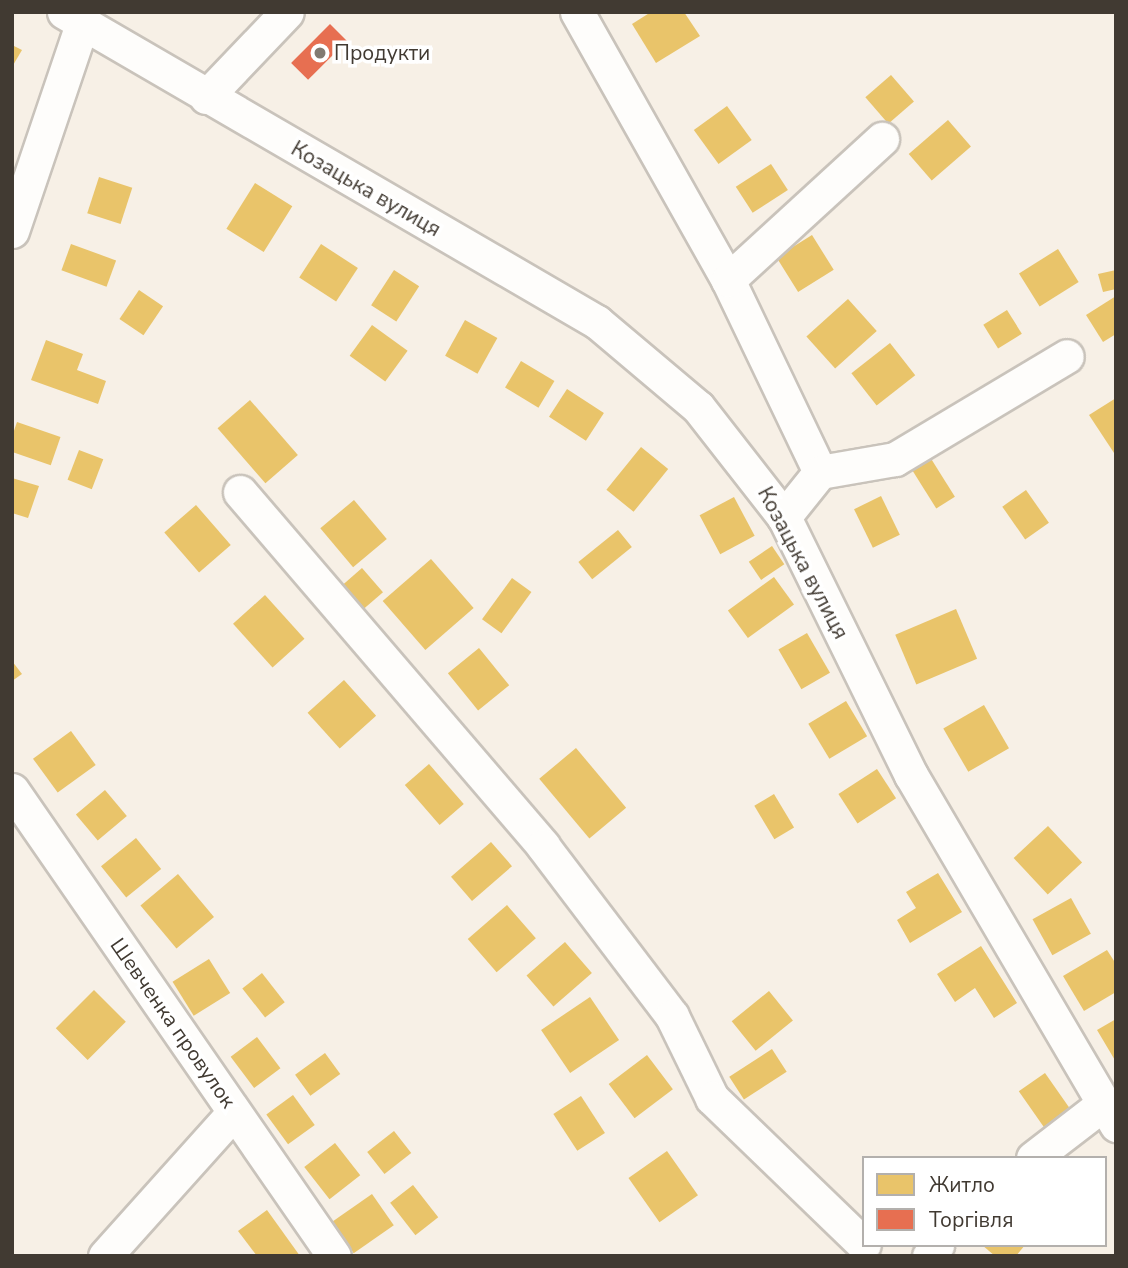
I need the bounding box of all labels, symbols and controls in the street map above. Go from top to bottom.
place label: Продукти [334,40,430,66]
marker: Продукти [312,45,328,61]
street label: Козацька вулиця [287,136,445,242]
street label: Козацька вулиця [752,483,854,643]
street label: Шевченка провулок [105,933,241,1113]
legend [862,1156,1107,1247]
text: Житло [929,1171,995,1199]
text: Торгівля [929,1206,1013,1234]

